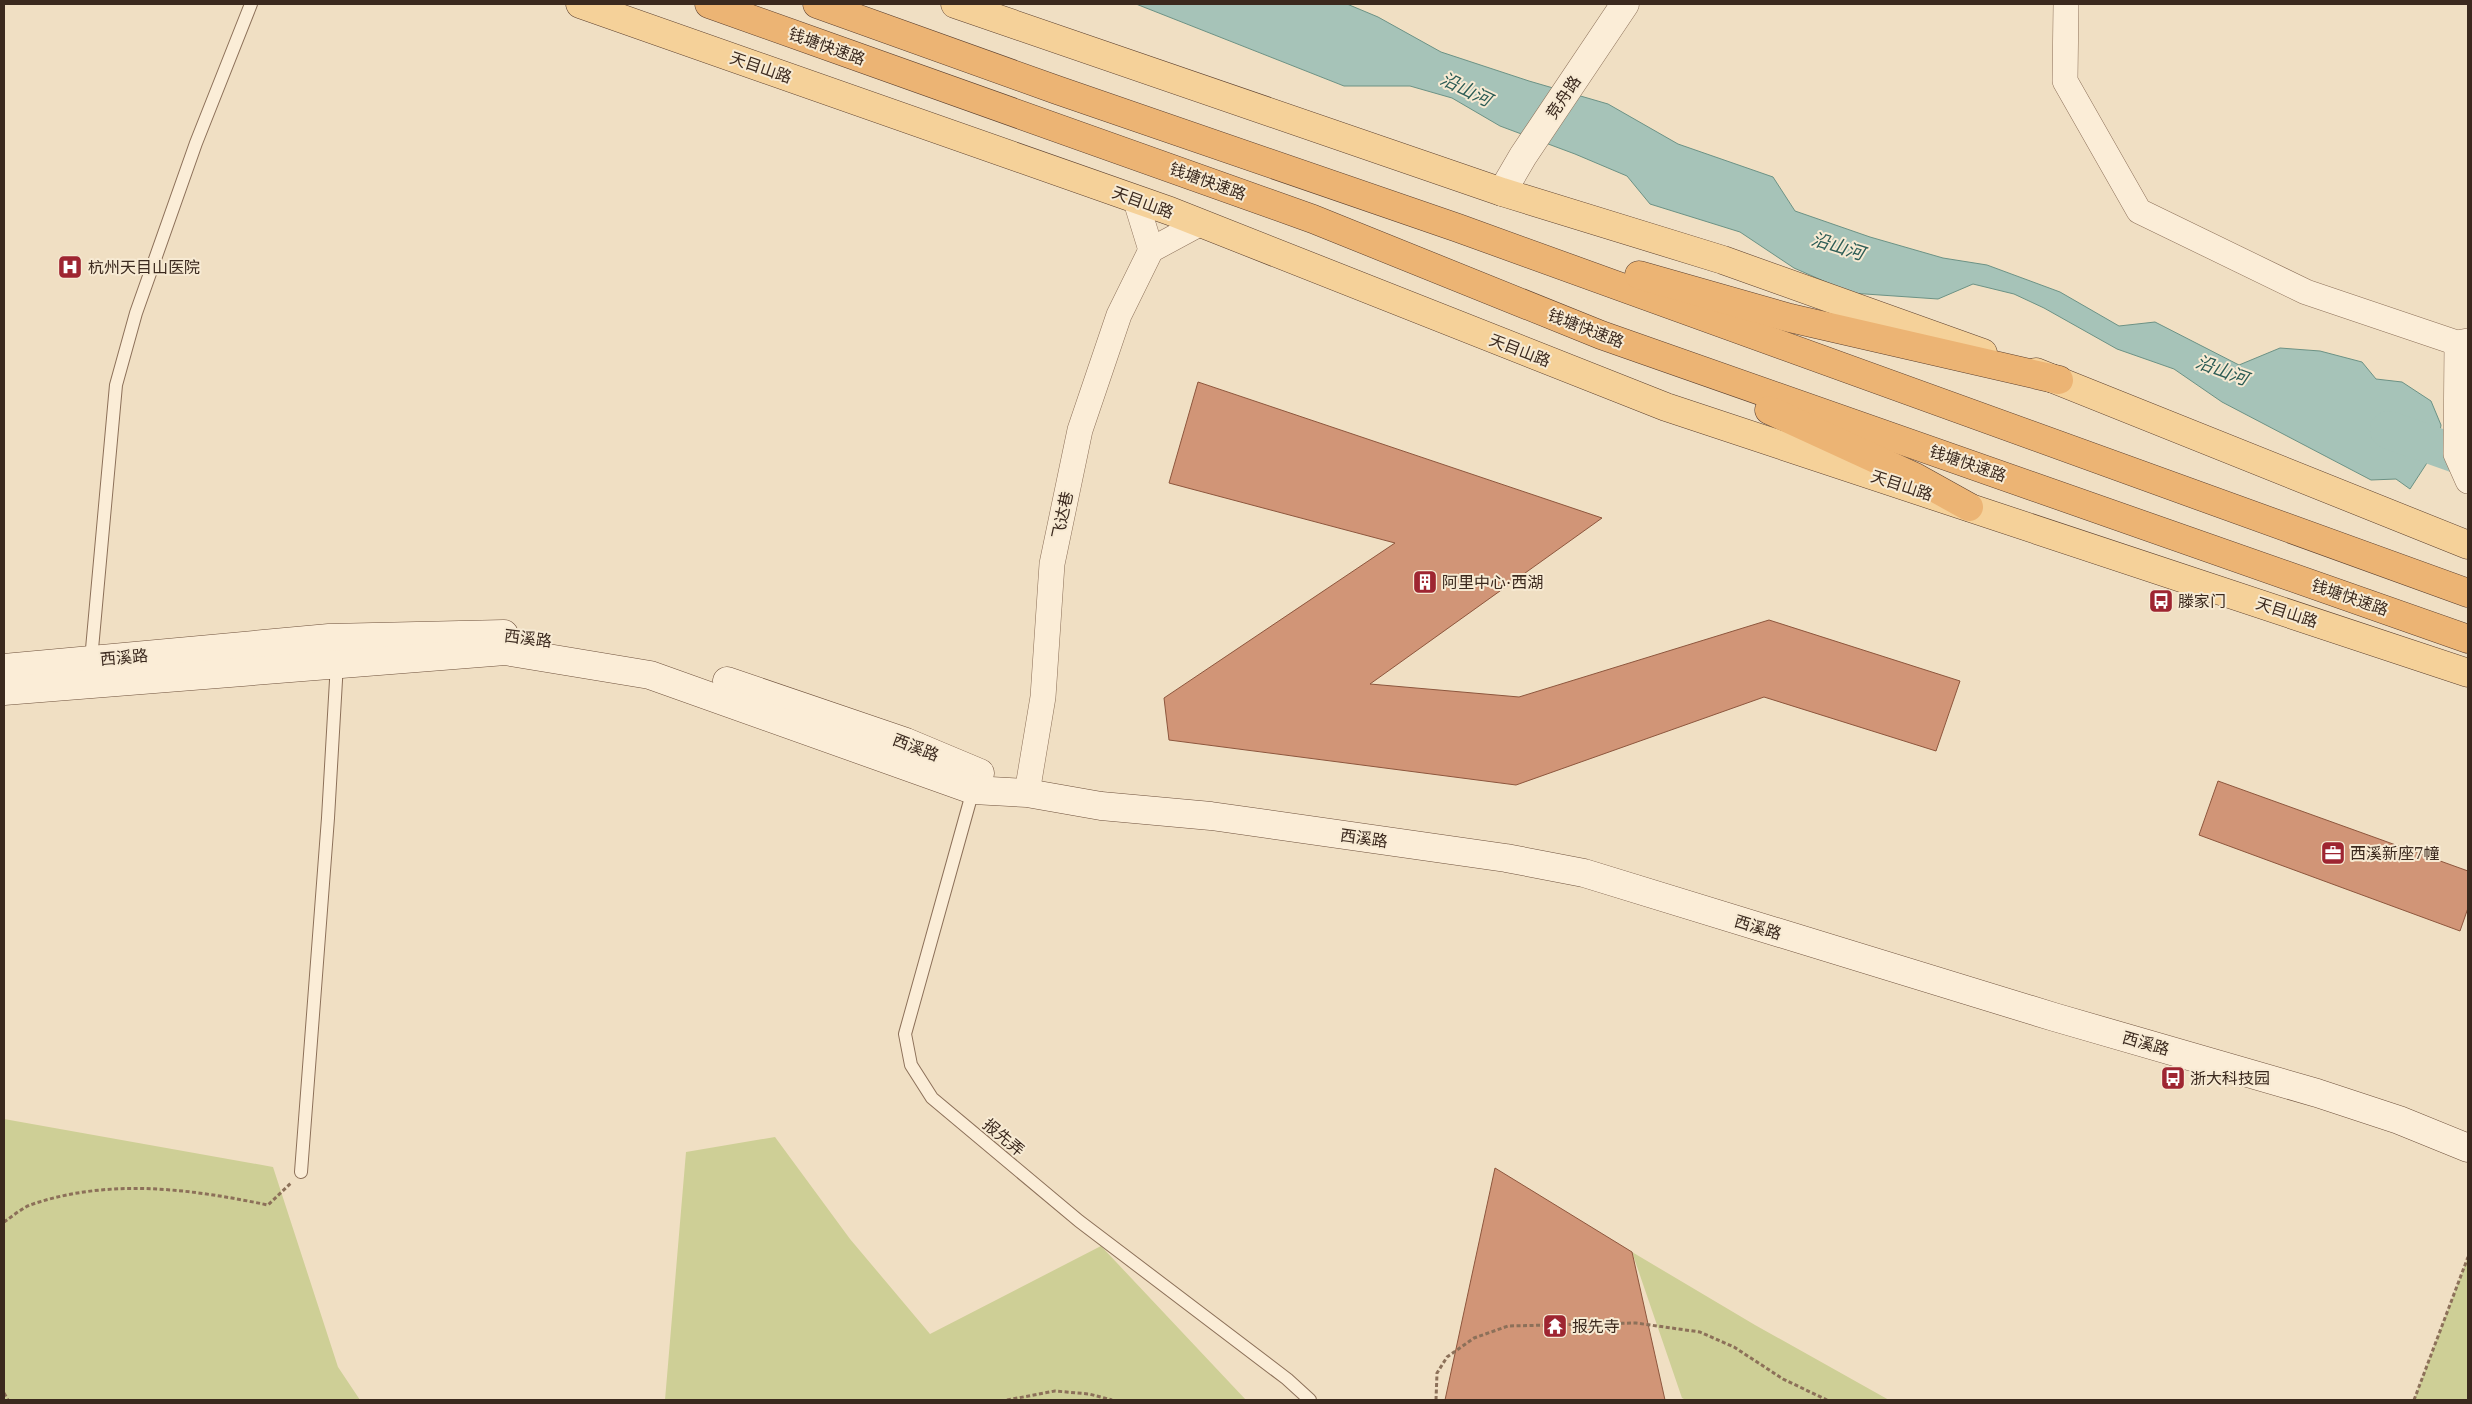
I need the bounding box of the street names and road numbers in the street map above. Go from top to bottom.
street label: 钱塘快速路 [786,23,868,69]
street label: 天目山路 [727,47,795,87]
street label: 竞舟路 [1541,72,1585,122]
street label: 钱塘快速路 [1167,158,1249,204]
street label: 天目山路 [1110,182,1176,222]
street label: 钱塘快速路 [1545,304,1627,352]
street label: 天目山路 [1487,329,1553,371]
street label: 钱塘快速路 [1927,441,2009,485]
street label: 天目山路 [1868,466,1936,504]
street label: 飞达巷 [1047,489,1077,541]
street label: 钱塘快速路 [2309,575,2391,619]
street label: 天目山路 [2253,593,2321,631]
street label: 西溪路 [503,625,553,651]
street label: 西溪路 [99,645,149,669]
street label: 西溪路 [890,729,942,765]
street label: 西溪路 [1339,825,1389,851]
street label: 西溪路 [1732,910,1784,944]
street label: 西溪路 [2120,1027,2172,1059]
street label: 报先弄 [979,1114,1029,1160]

